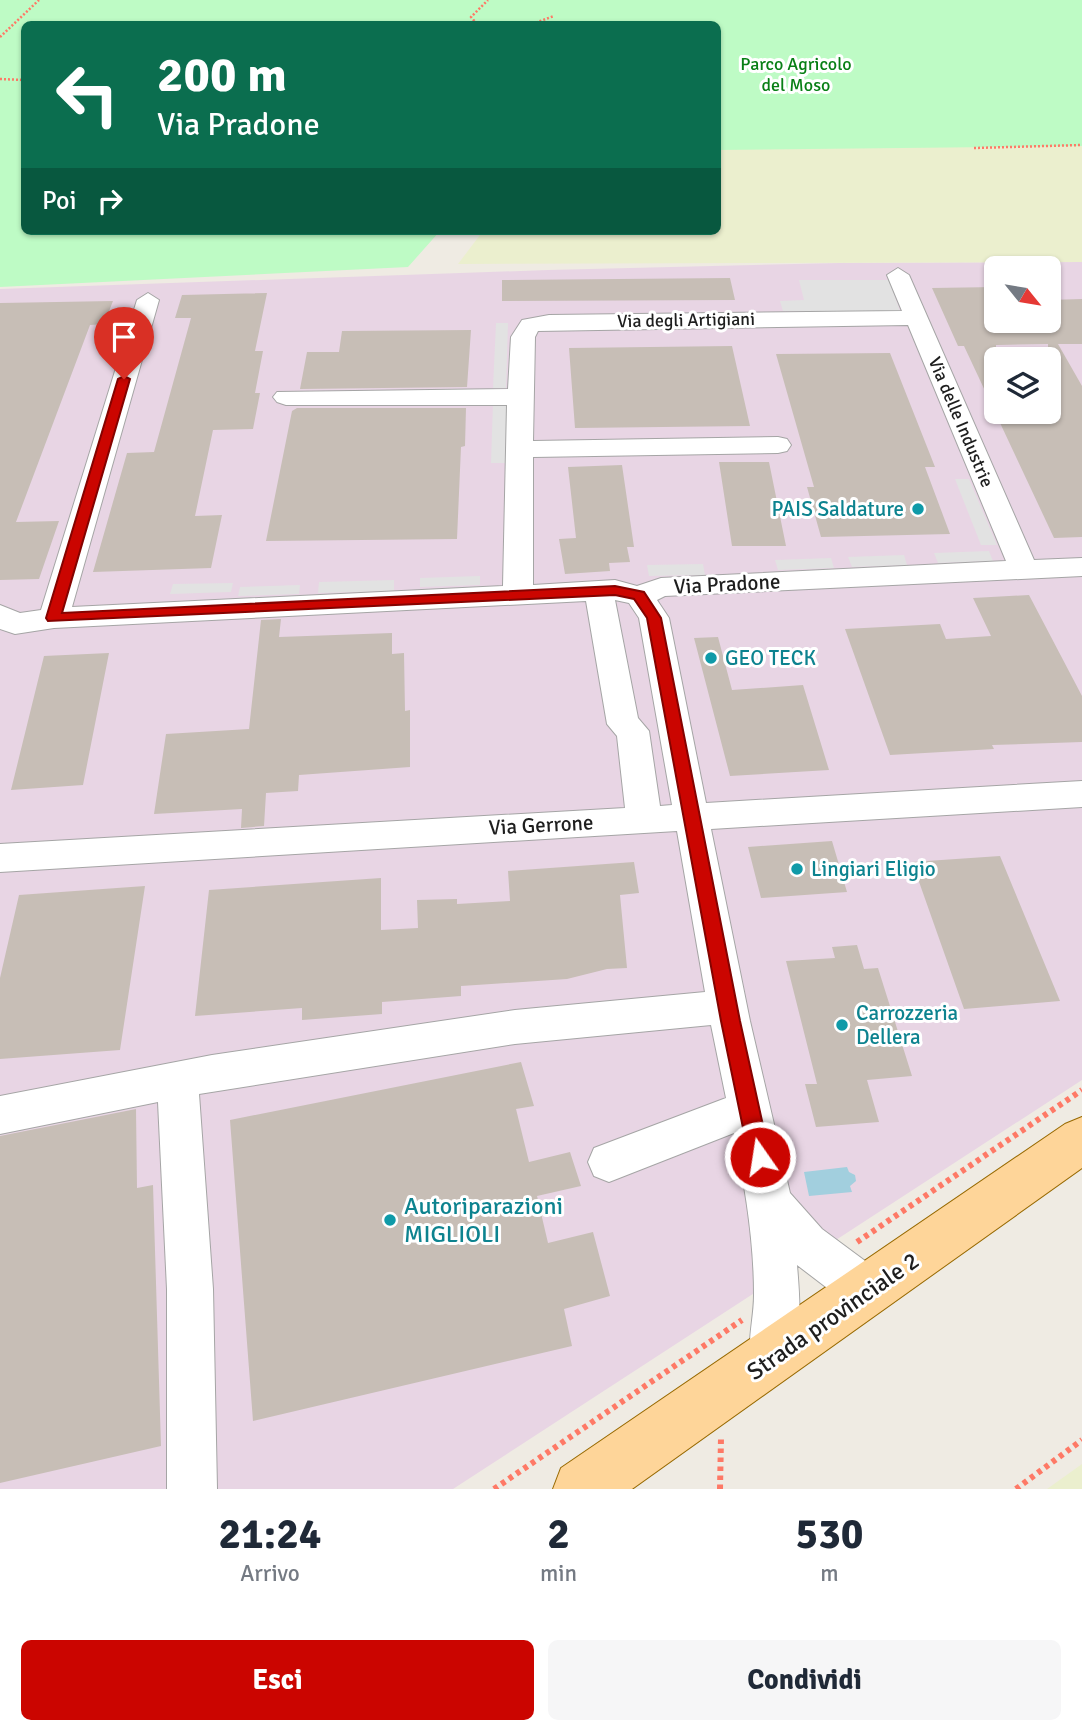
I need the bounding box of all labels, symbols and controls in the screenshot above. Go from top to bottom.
text: 200 m [157,45,287,105]
icon: left [42,49,133,140]
park label: Parco Agricolo del Moso [740,53,852,96]
text: Via Pradone [157,105,320,144]
icon: right [91,182,129,220]
text: Poi [42,185,77,217]
north arrow [984,256,1060,332]
map controls [984,256,1061,424]
pin [94,307,154,379]
street label: Via degli Artigiani [617,308,755,332]
icon: arrive [105,318,143,356]
button: layers [984,347,1061,424]
street label: Via delle Industrie [924,353,998,491]
place label: PAIS Saldature [772,496,904,522]
marker: PAIS Saldature [910,501,926,517]
street label: Via Pradone [673,568,781,600]
place label: GEO TECK [725,645,816,671]
marker: GEO TECK [703,650,719,666]
street label: Via Gerrone [488,809,594,841]
place label: Lingiari Eligio [811,856,936,882]
marker: Lingiari Eligio [789,861,805,877]
place label: Carrozzeria Dellera [856,1000,958,1050]
marker: Carrozzeria Dellera [834,1017,850,1033]
position arrow [723,1120,797,1194]
place label: Autoriparazioni MIGLIOLI [404,1191,563,1249]
marker: Autoriparazioni MIGLIOLI [382,1212,398,1228]
street label: Strada provinciale 2 [741,1245,925,1387]
text: 21:24 [218,1509,322,1560]
text: 2 [547,1509,570,1560]
text: 530 [795,1509,864,1560]
text: Arrivo [240,1559,300,1588]
text: min [540,1559,577,1588]
text: m [820,1559,839,1588]
button: Esci [21,1640,534,1720]
button: Condividi [548,1640,1061,1720]

